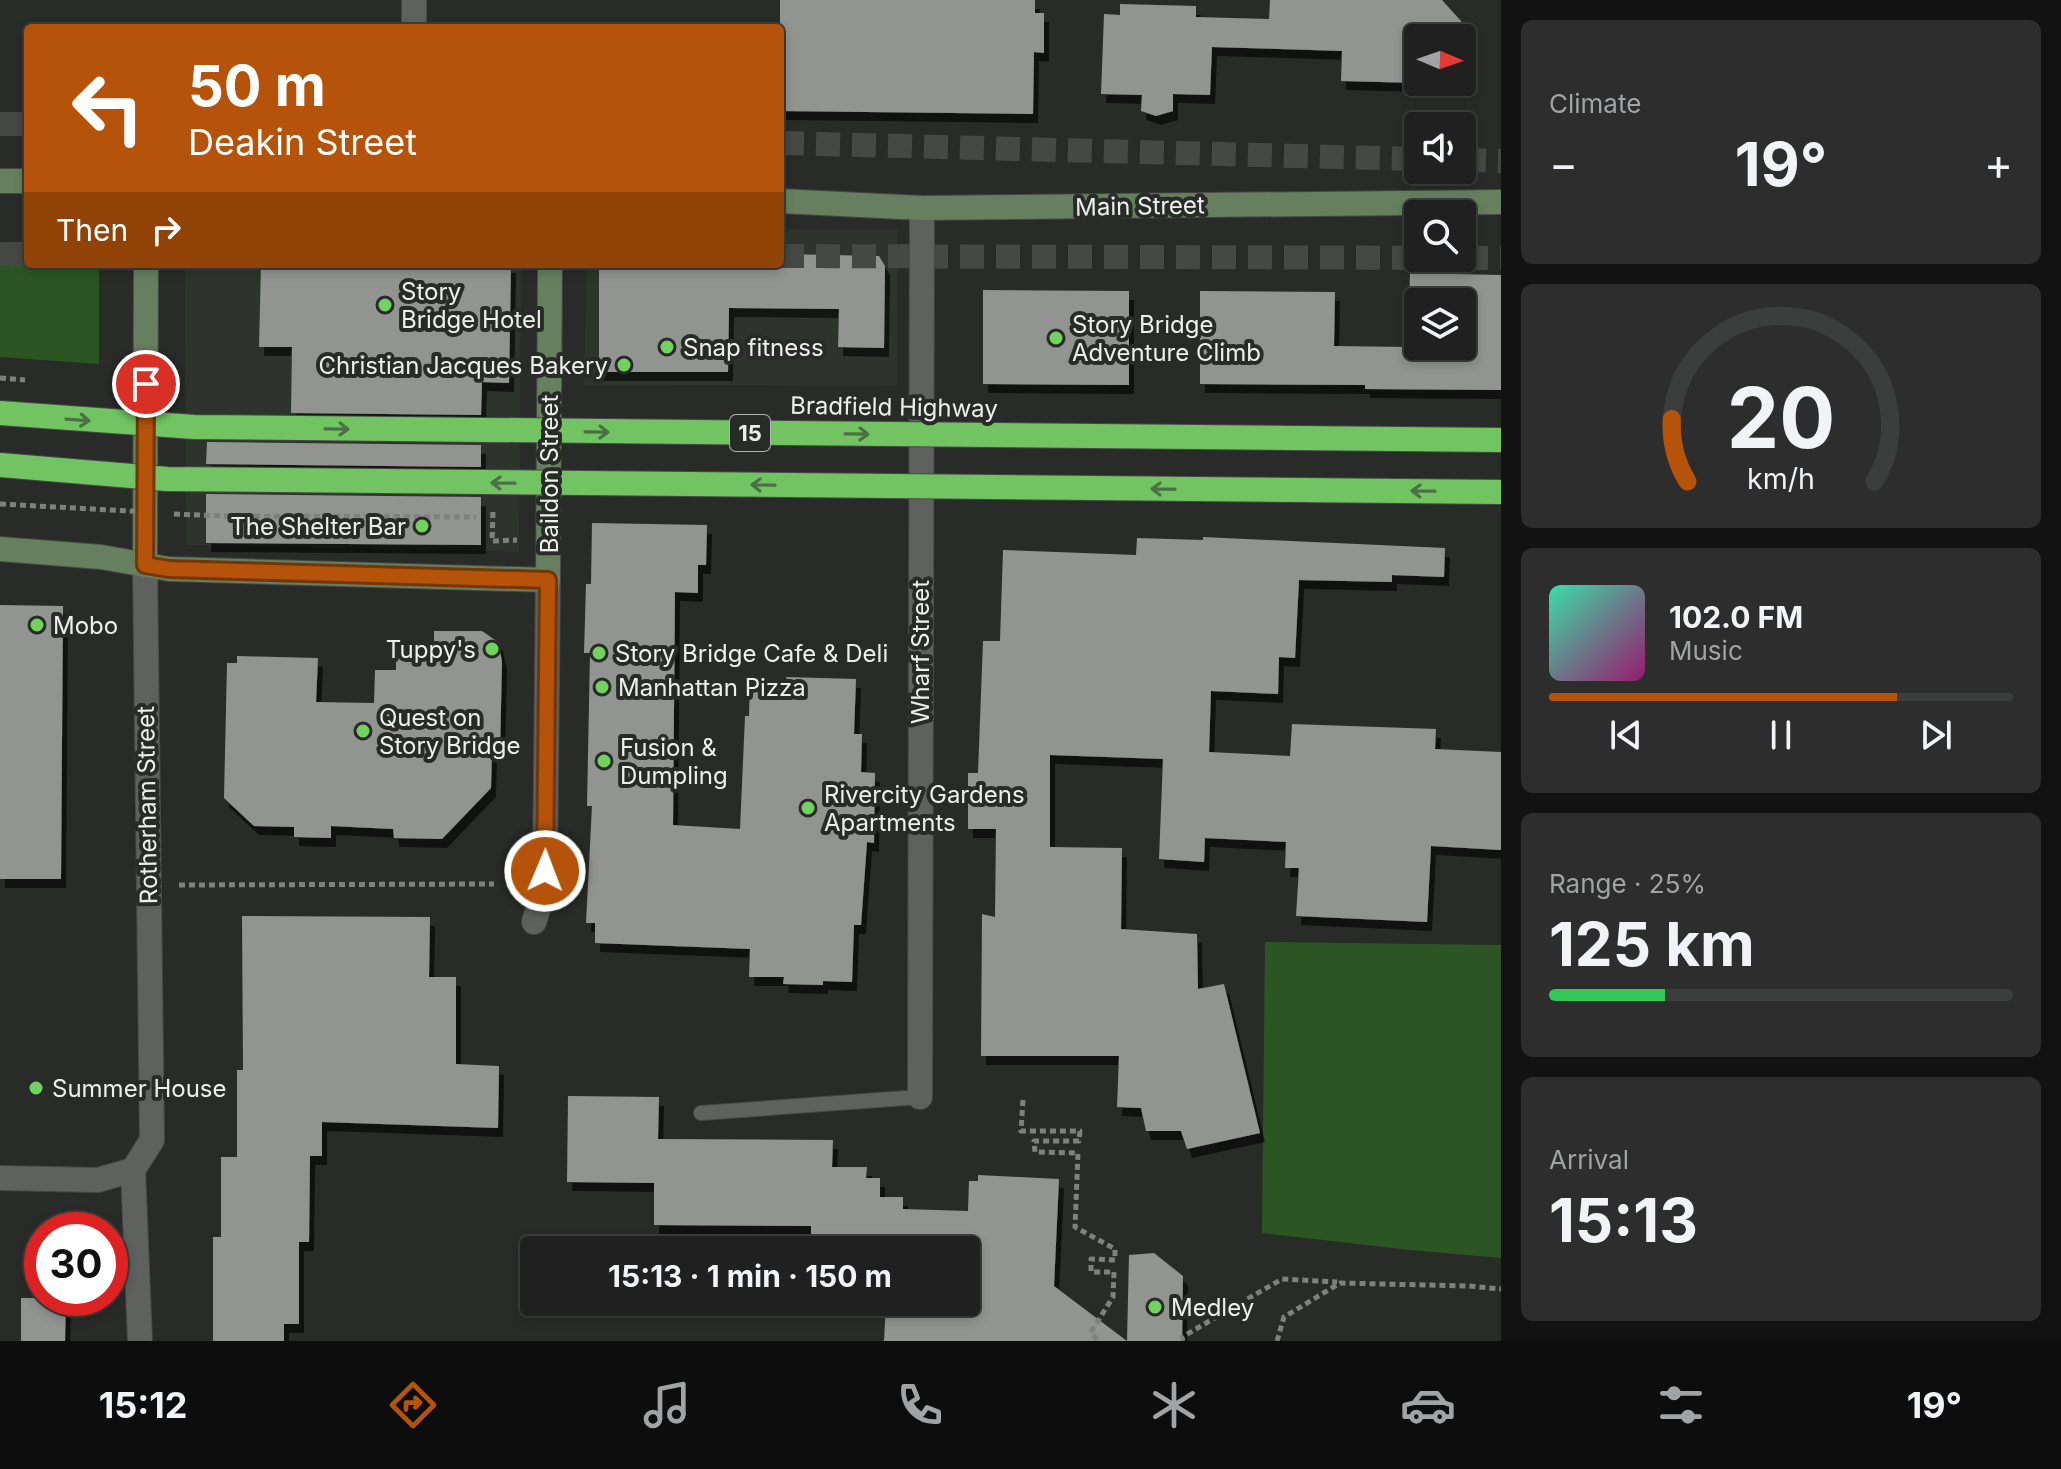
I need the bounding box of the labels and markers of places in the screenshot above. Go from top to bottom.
place label: Story Bridge Hotel [401,277,542,334]
marker: Story Bridge Hotel [376,296,394,314]
place label: Story Bridge Adventure Climb [1072,310,1261,367]
marker: Story Bridge Adventure Climb [1047,329,1065,347]
place label: Snap fitness [683,333,824,362]
marker: Snap fitness [658,338,676,356]
pin [112,350,180,418]
place label: Christian Jacques Bakery [318,351,608,380]
marker: Christian Jacques Bakery [615,356,633,374]
place label: The Shelter Bar [230,512,406,541]
marker: The Shelter Bar [413,517,431,535]
place label: Mobo [53,611,118,640]
marker: Mobo [28,616,46,634]
place label: Tuppy's [386,635,476,664]
place label: Story Bridge Cafe & Deli [615,639,888,668]
marker: Tuppy's [483,640,501,658]
marker: Story Bridge Cafe & Deli [590,644,608,662]
place label: Manhattan Pizza [618,673,806,702]
marker: Manhattan Pizza [593,678,611,696]
place label: Quest on Story Bridge [379,703,520,760]
marker: Quest on Story Bridge [354,722,372,740]
place label: Fusion & Dumpling [620,733,728,790]
marker: Fusion & Dumpling [595,752,613,770]
place label: Rivercity Gardens Apartments [824,780,1025,837]
marker: Rivercity Gardens Apartments [799,799,817,817]
place label: Summer House [52,1074,227,1103]
marker: Summer House [27,1079,45,1097]
place label: Medley [1171,1293,1254,1322]
marker: Medley [1146,1298,1164,1316]

